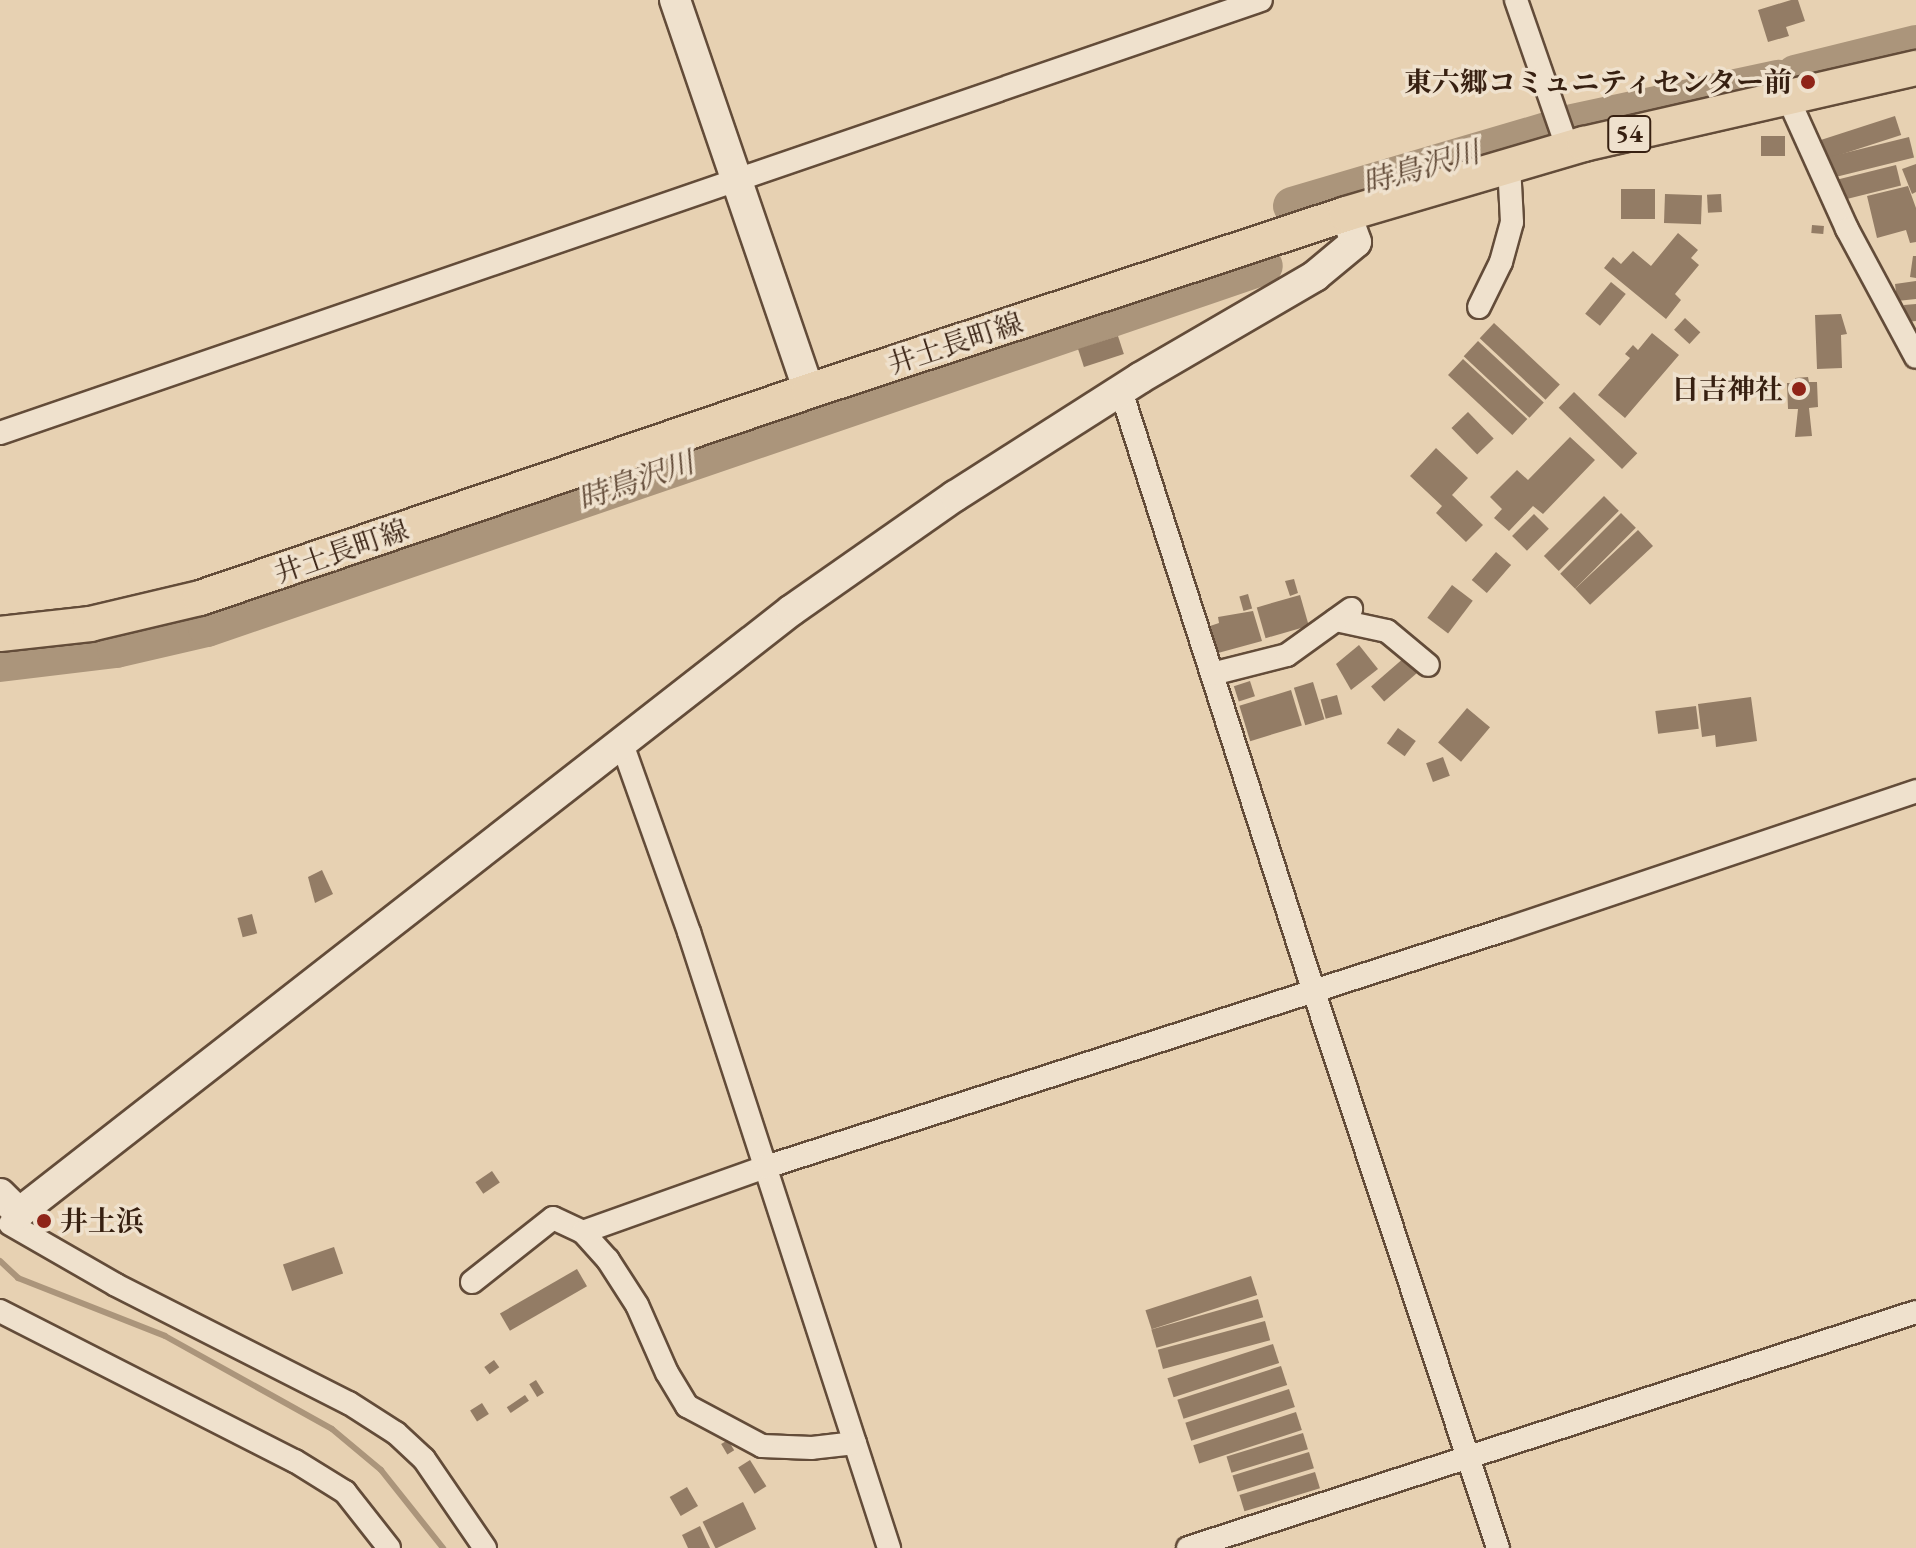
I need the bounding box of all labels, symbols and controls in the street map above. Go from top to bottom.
place label: 東六郷コミュニティセンター前 [1400,65,1792,99]
marker: 東六郷コミュニティセンター前 [1799,73,1817,91]
road number: 54 [1607,112,1651,156]
water label: 時鳥沢川 [1358,134,1484,202]
street label: 井土長町線 [883,305,1027,381]
place label: 日吉神社 [1671,372,1783,406]
marker: 日吉神社 [1790,380,1808,398]
water label: 時鳥沢川 [573,444,699,518]
street label: 井土長町線 [269,512,413,590]
place label: 井土浜 [60,1204,144,1238]
marker: 井土浜 [35,1212,53,1230]

